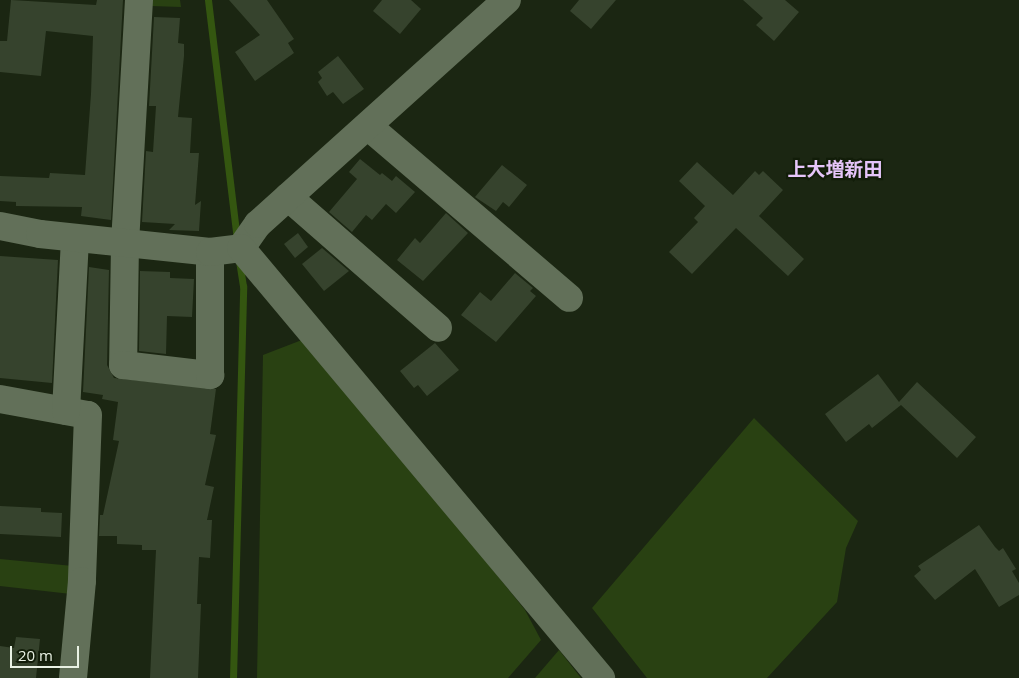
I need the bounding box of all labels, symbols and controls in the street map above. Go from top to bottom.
district label: 上大増新田 [788,159,882,181]
scale bar [12,636,81,668]
text: 20 m [18,645,53,665]

